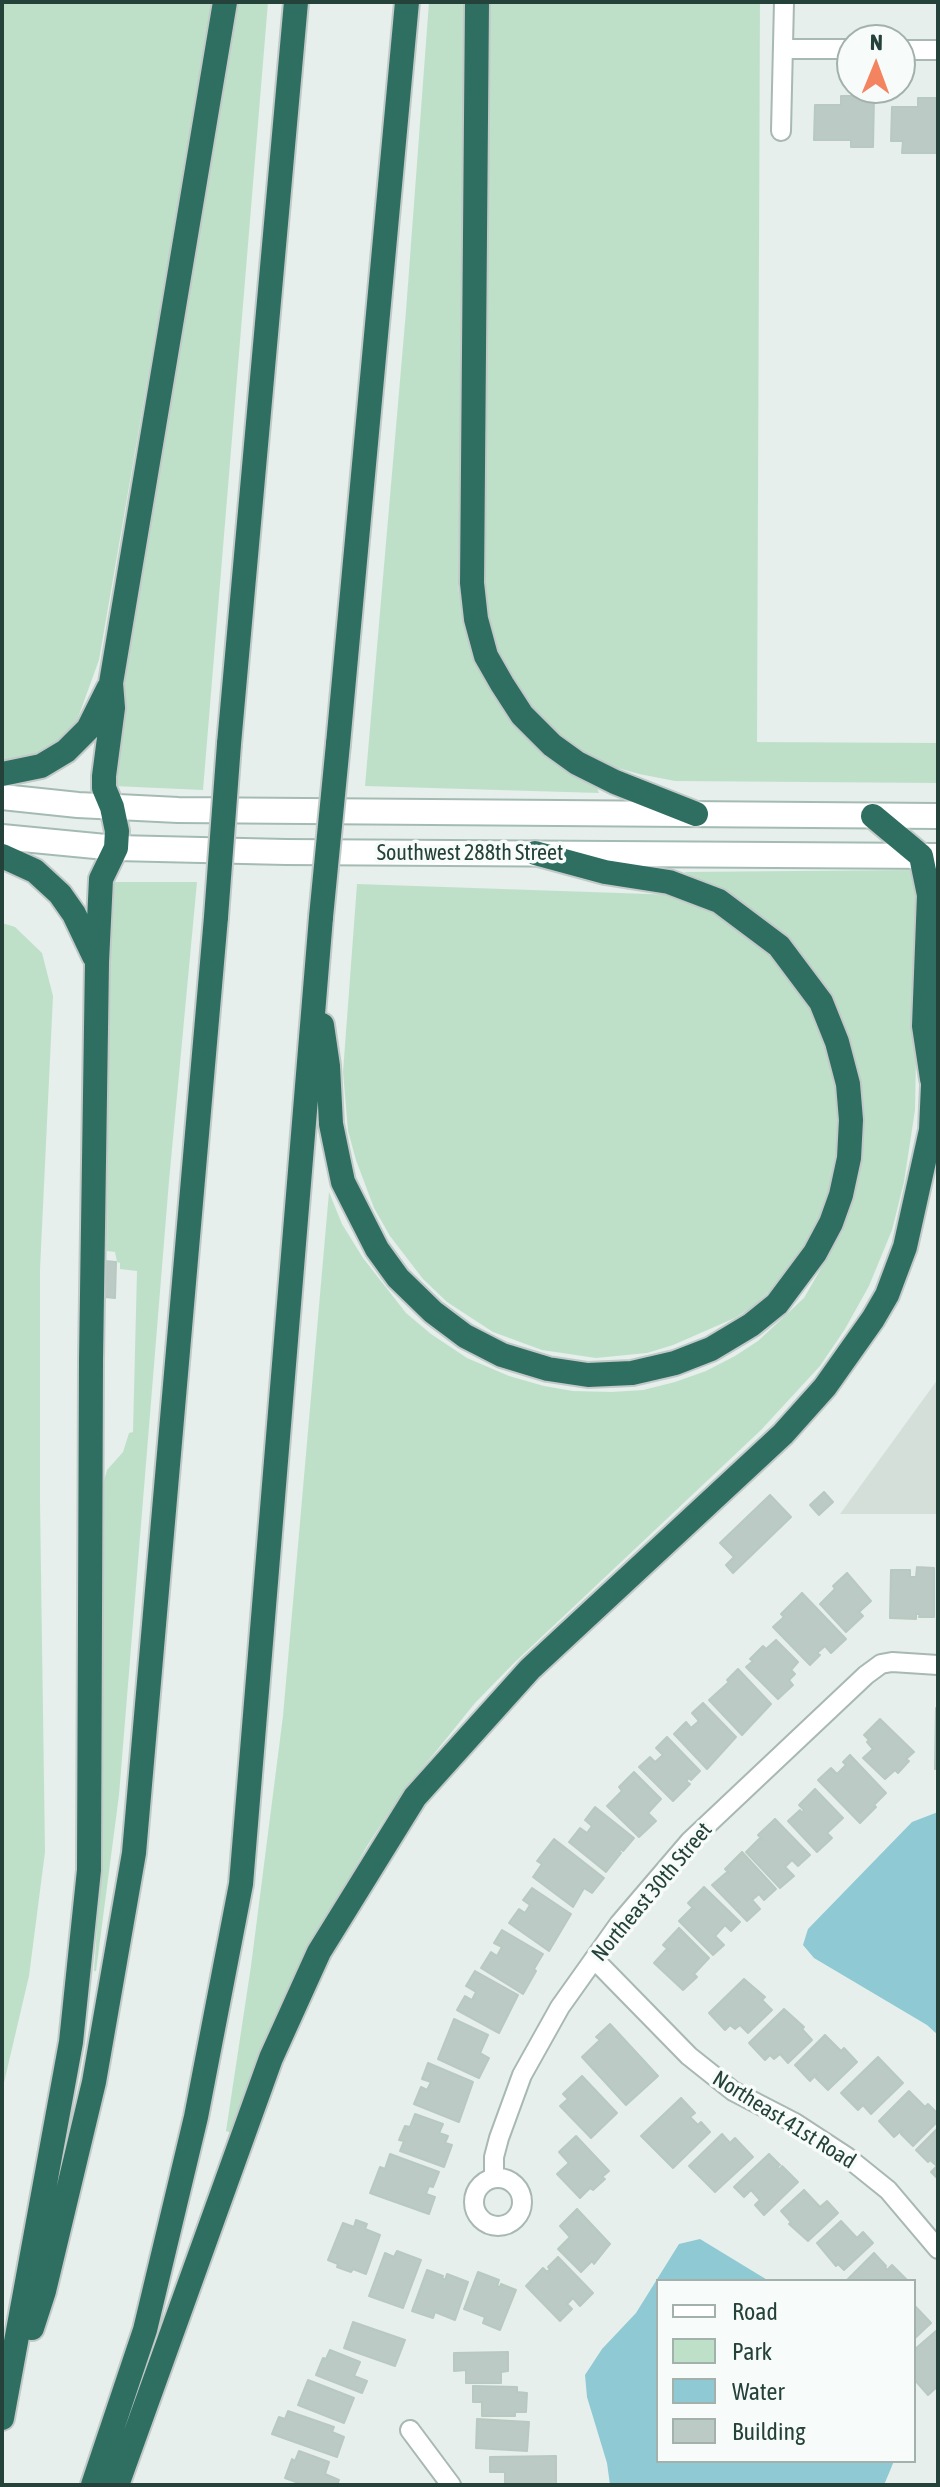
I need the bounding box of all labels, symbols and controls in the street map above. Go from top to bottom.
north arrow [836,24,916,104]
text: N [870,29,883,55]
street label: Southwest 288th Street [377,840,563,866]
street label: Northeast 30th Street [586,1817,718,1967]
street label: Northeast 41st Road [708,2065,860,2175]
legend [656,2279,916,2463]
text: Road [732,2298,778,2325]
text: Park [732,2338,772,2365]
text: Water [732,2378,785,2405]
text: Building [732,2418,805,2445]

